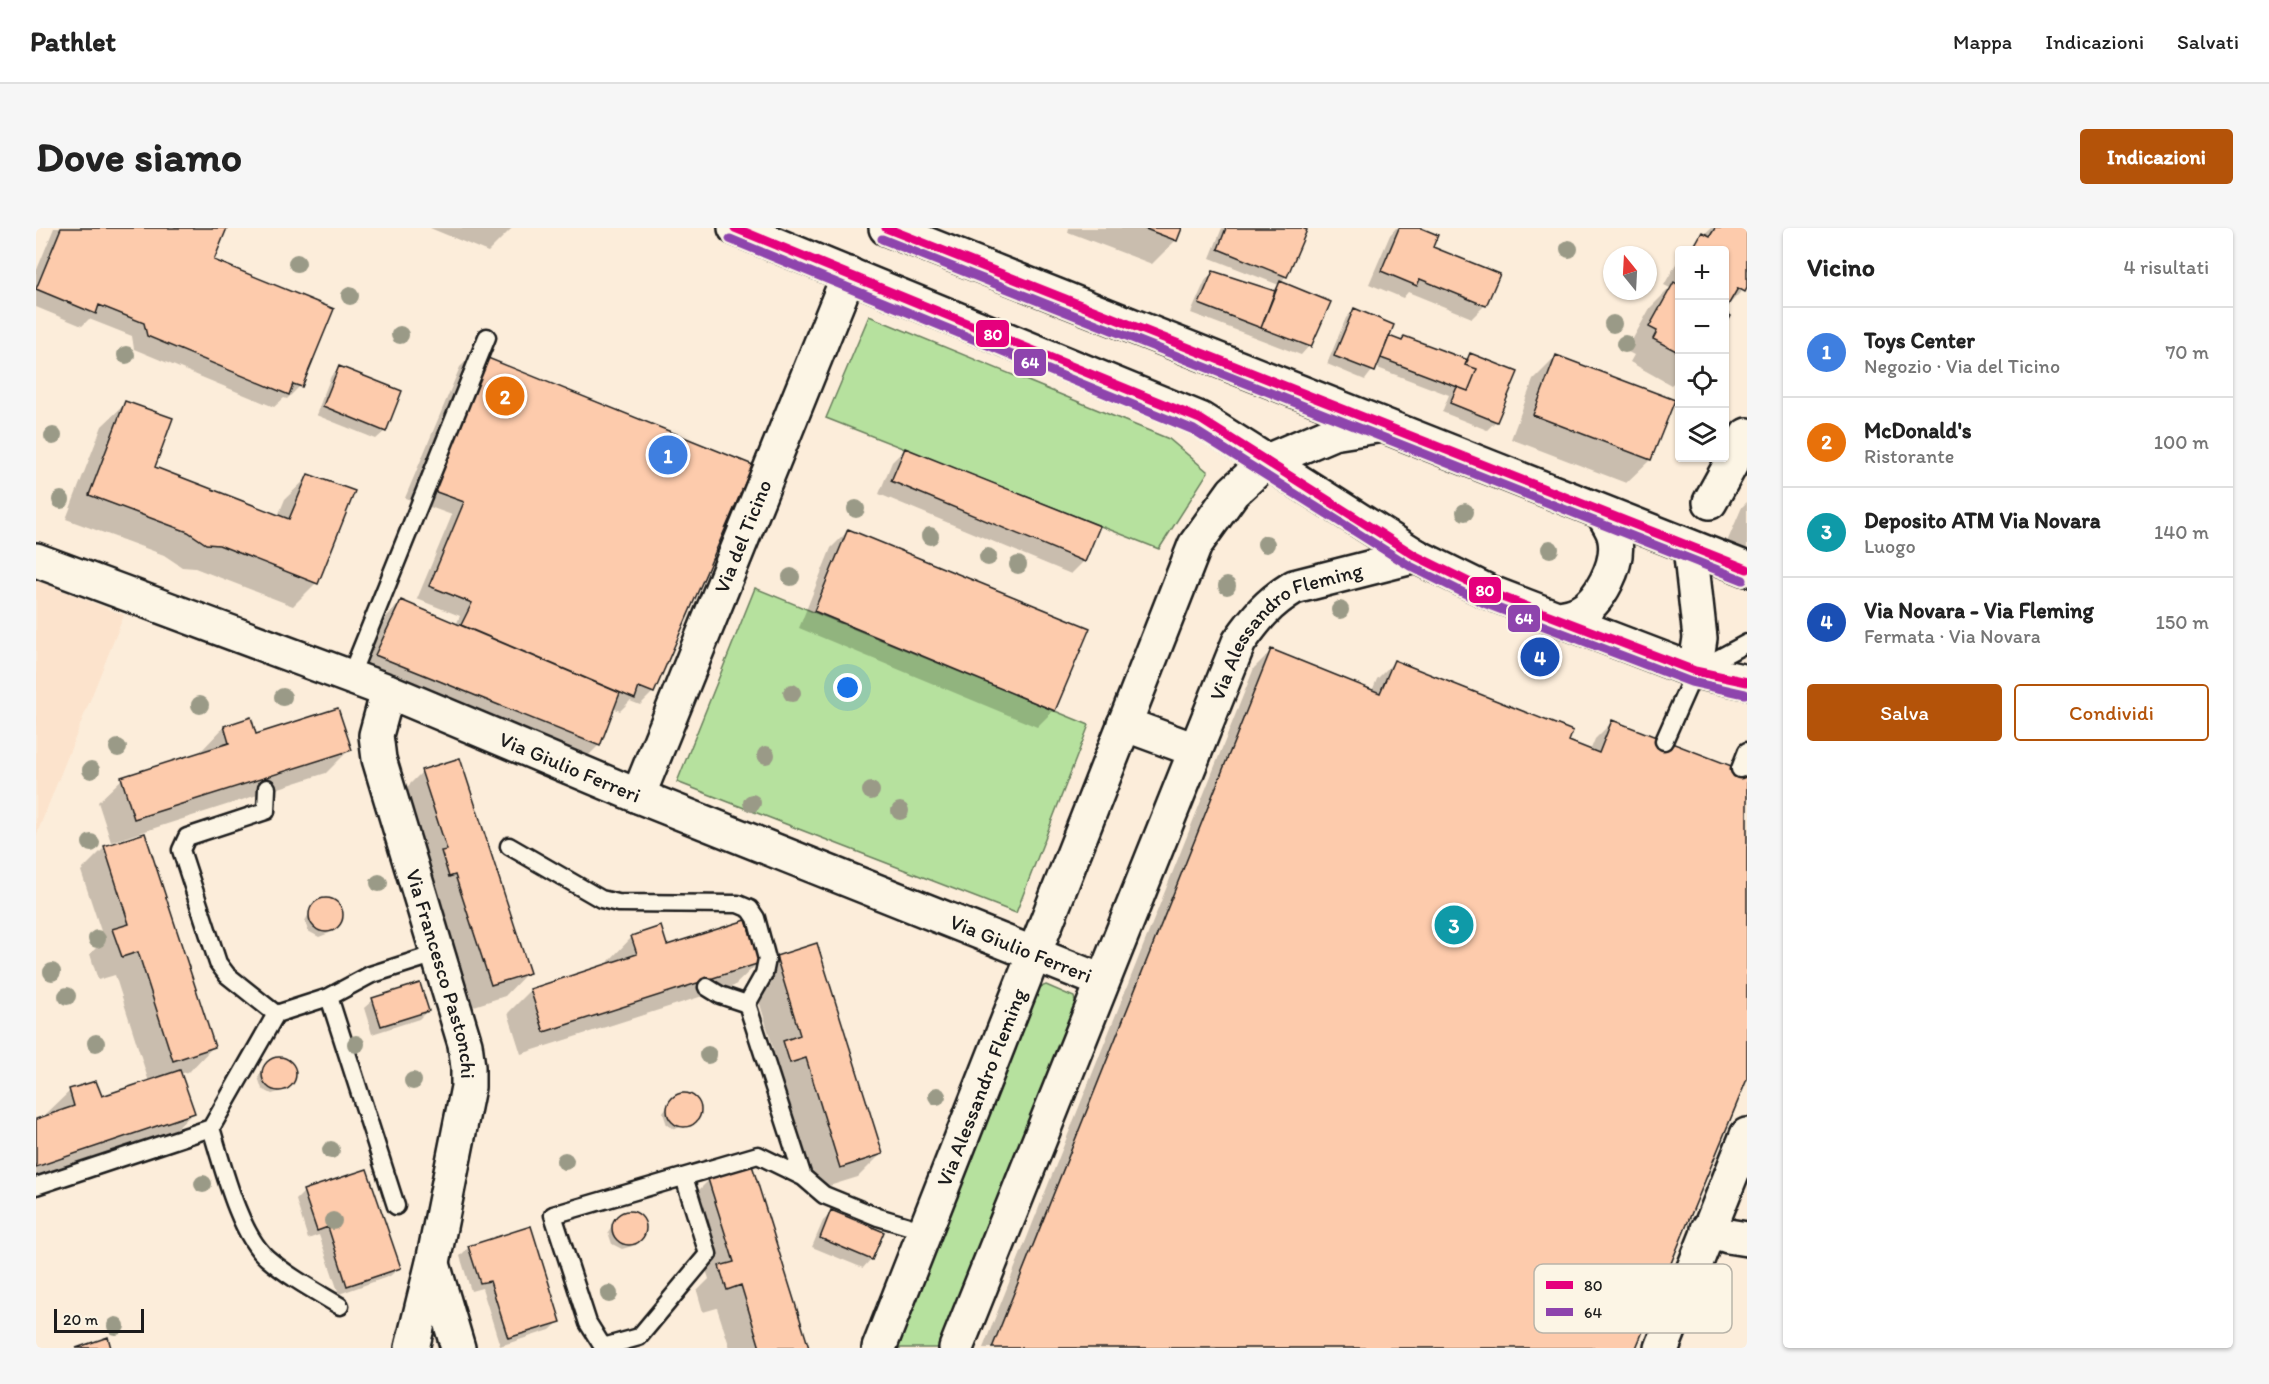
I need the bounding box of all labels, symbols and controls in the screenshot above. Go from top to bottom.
text: Pathlet [30,24,116,58]
text: Mappa [1953,29,2012,54]
text: Indicazioni [2045,29,2144,54]
text: Salvati [2177,29,2239,54]
button: Indicazioni [2080,129,2233,184]
text: Dove siamo [36,131,242,182]
north arrow [1603,246,1657,300]
map controls [1675,246,1729,462]
button: + [1675,246,1729,300]
text: Vicino [1807,251,1875,283]
text: 4 risultati [2123,255,2209,279]
button: − [1675,300,1729,354]
line badge: 80 [975,319,1010,348]
text: 80 [984,325,1002,344]
text: Toys Center [1864,327,1975,354]
text: 1 [1822,340,1831,364]
text: 70 m [2165,340,2209,364]
line badge: 64 [1013,348,1047,377]
text: 64 [1021,353,1039,372]
button: locate [1675,354,1729,408]
text: Negozio · Via del Ticino [1864,354,2060,378]
pin: 2 [486,374,524,418]
button: layers [1675,408,1729,462]
text: McDonald's [1864,417,1972,444]
text: 2 [1821,430,1832,454]
text: 100 m [2154,430,2209,454]
pin: 1 [648,432,688,478]
text: Ristorante [1864,444,1954,468]
street label: Via del Ticino [708,476,777,597]
text: Deposito ATM Via Novara [1864,507,2101,534]
text: 3 [1821,520,1832,544]
text: 140 m [2154,520,2209,544]
text: Luogo [1864,534,1916,558]
street label: Via Alessandro Fleming [1204,557,1365,704]
line badge: 80 [1468,576,1502,604]
text: 80 [1476,581,1494,600]
text: Via Novara - Via Fleming [1864,597,2094,624]
line badge: 64 [1507,604,1541,633]
text: 64 [1515,609,1533,628]
text: 4 [1820,610,1833,634]
text: 150 m [2156,610,2209,634]
text: Fermata · Via Novara [1864,624,2041,648]
pin: 4 [1520,634,1560,680]
your location [833,673,862,702]
button: Salva [1807,684,2002,741]
button: Condividi [2014,684,2209,741]
street label: Via Giulio Ferreri [496,726,645,808]
street label: Via Francesco Pastonchi [401,866,481,1079]
pin: 3 [1434,902,1474,948]
street label: Via Giulio Ferreri [946,909,1096,988]
street label: Via Alessandro Fleming [931,984,1031,1190]
legend [1534,1264,1732,1333]
text: 80 [1584,1276,1603,1295]
text: 64 [1584,1303,1602,1322]
scale bar [54,1306,144,1334]
text: 20 m [63,1310,98,1329]

